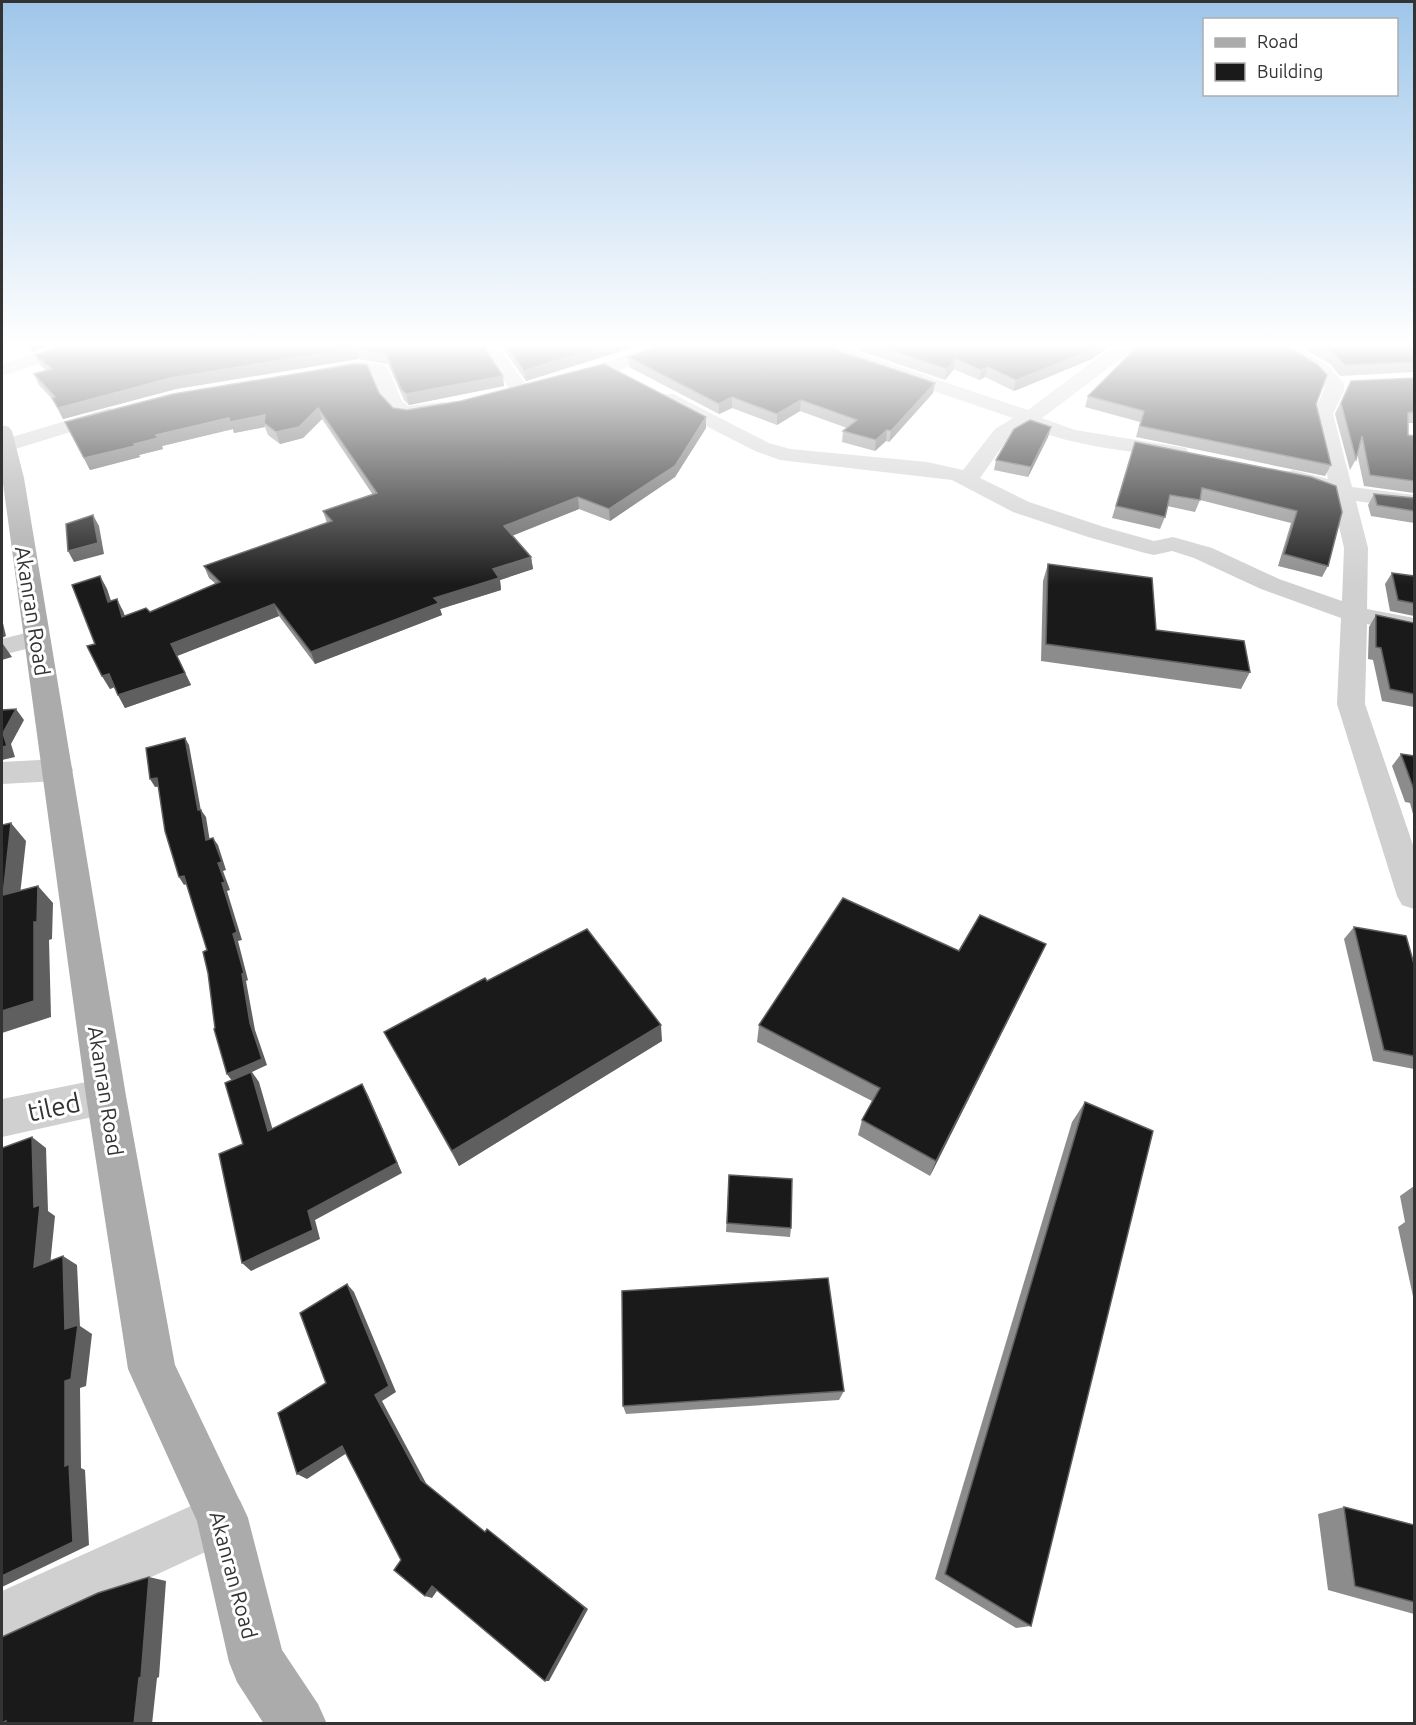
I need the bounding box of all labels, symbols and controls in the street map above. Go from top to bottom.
legend [1203,18,1398,96]
text: Road [1257,31,1299,51]
text: Building [1257,61,1323,81]
street label: Akanran Road [11,544,55,678]
street label: Akanran Road [84,1024,128,1158]
street label: tiled [25,1087,83,1127]
street label: Akanran Road [205,1509,263,1641]

